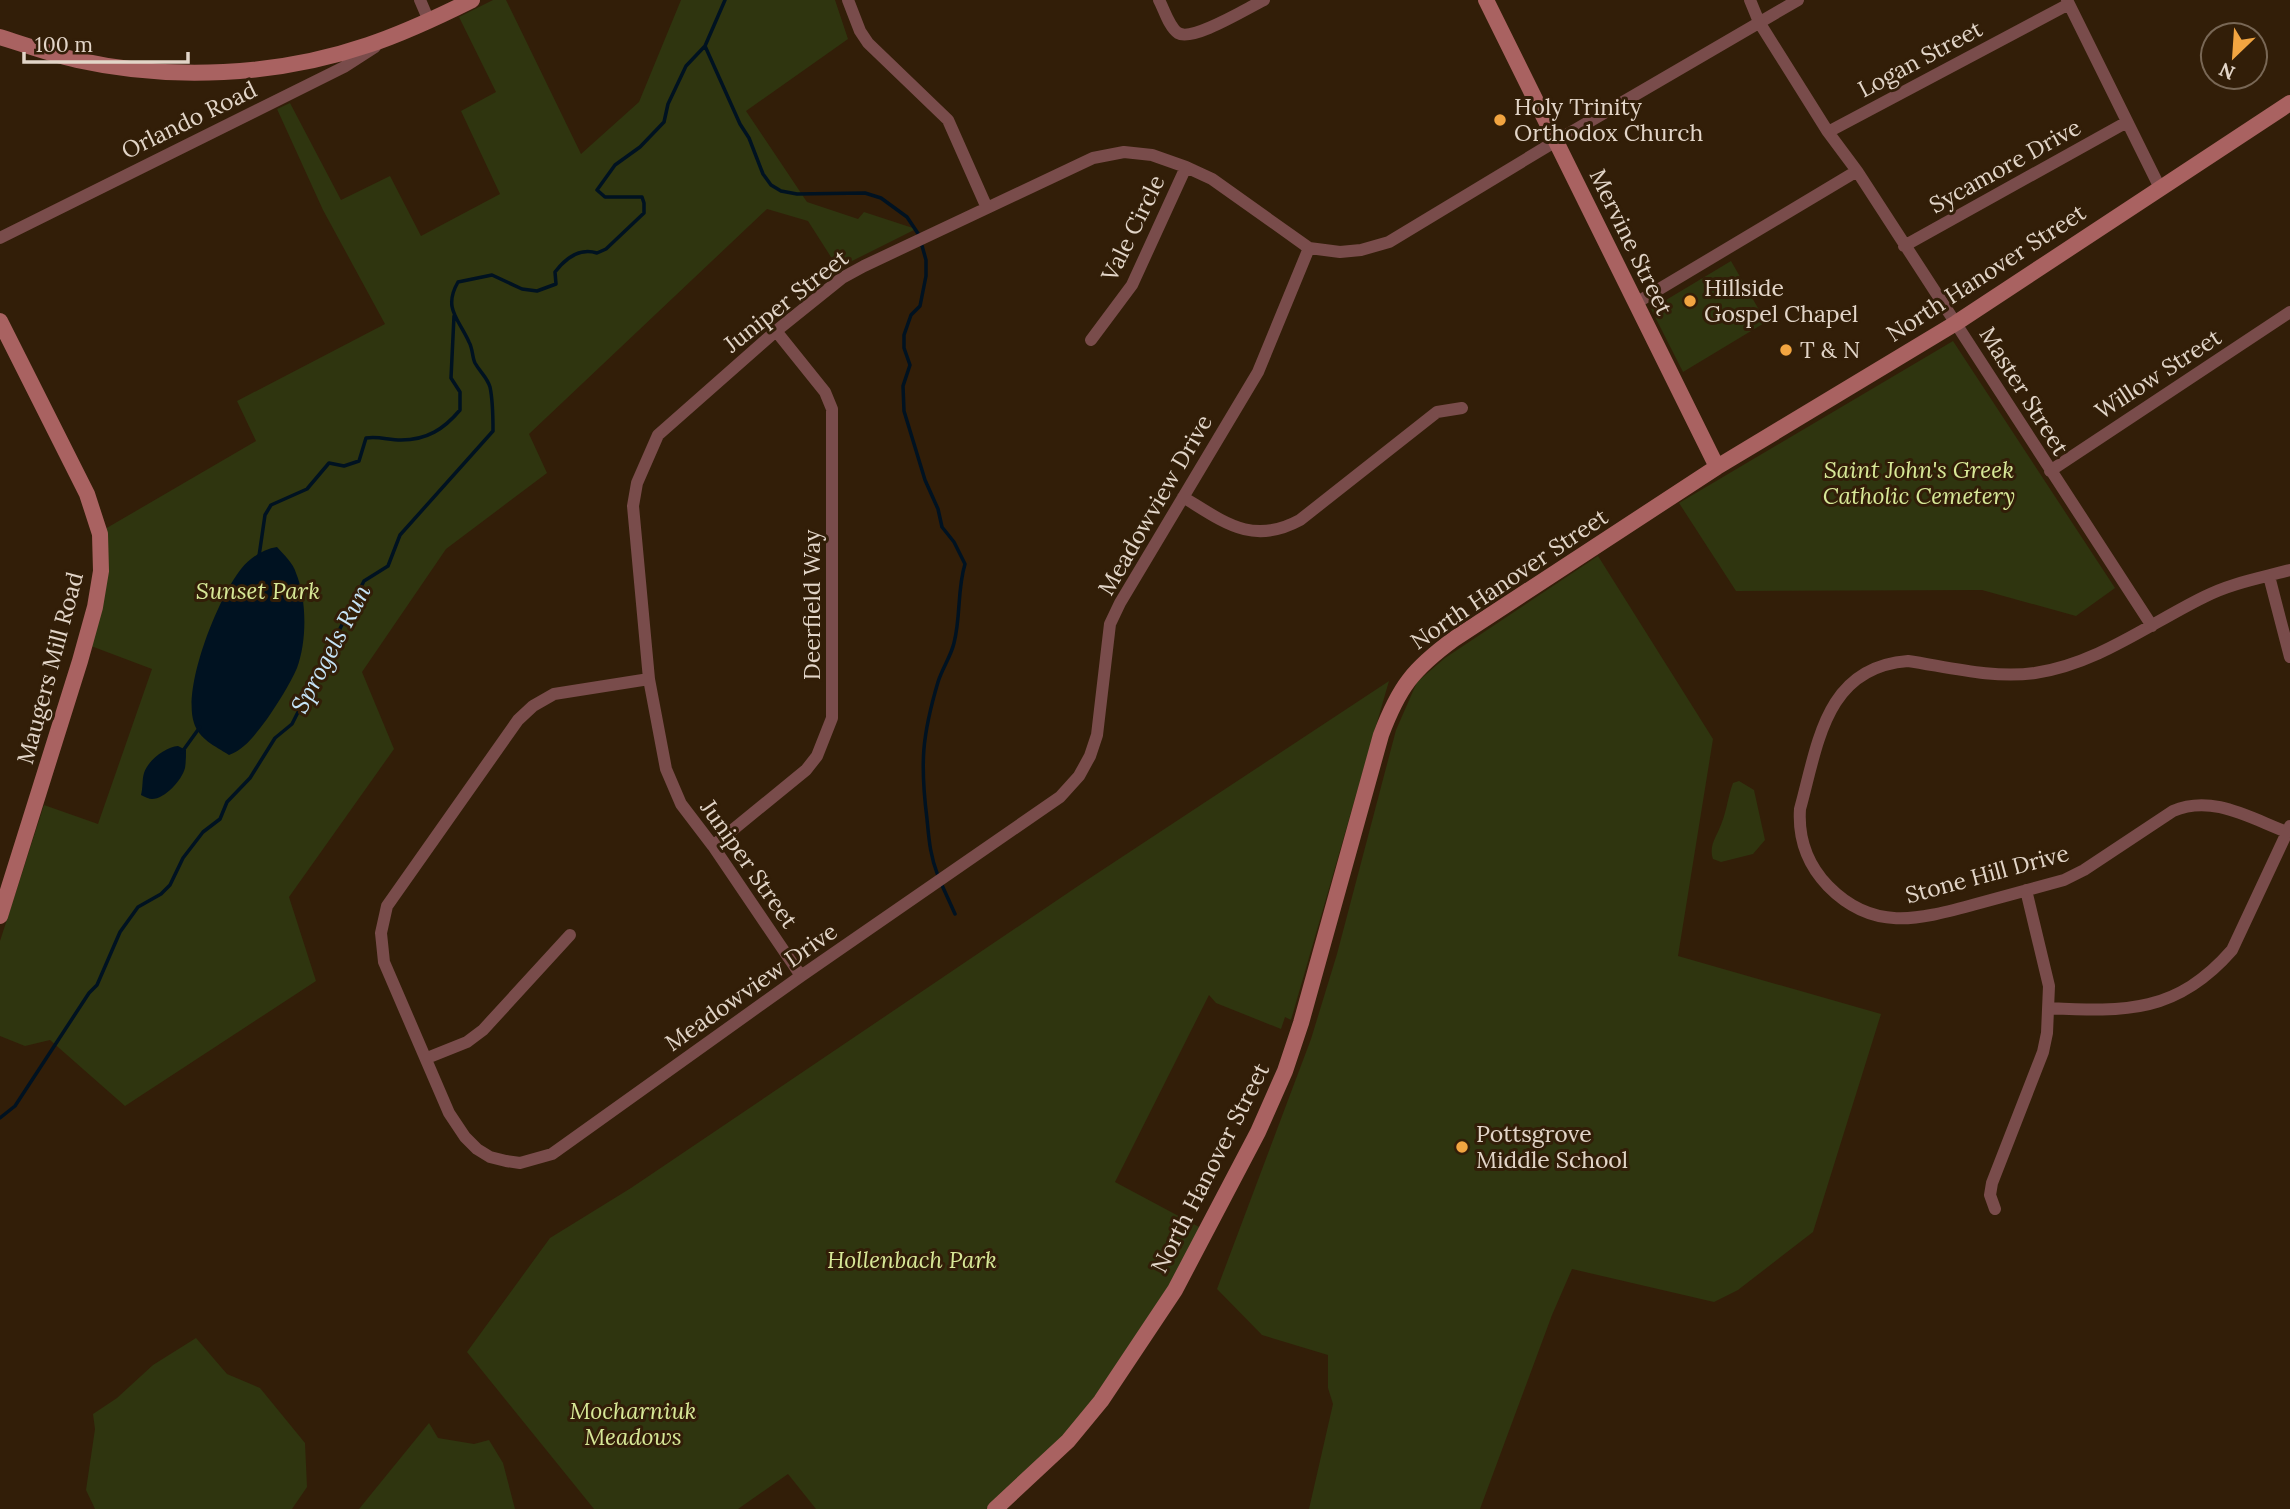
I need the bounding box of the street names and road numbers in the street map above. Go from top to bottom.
street label: Logan Street [1853,14,1987,103]
street label: Orlando Road [116,74,261,165]
street label: Sycamore Drive [1924,112,2086,219]
street label: Mervine Street [1583,164,1679,320]
street label: Vale Circle [1094,170,1171,286]
street label: North Hanover Street [1881,197,2091,348]
street label: Juniper Street [717,243,854,359]
street label: Master Street [1973,321,2076,460]
street label: Willow Street [2089,322,2226,425]
street label: Meadowview Drive [1091,409,1218,600]
street label: North Hanover Street [1405,502,1613,655]
street label: Deerfield Way [797,529,826,680]
street label: Maugers Mill Road [10,568,89,767]
street label: Juniper Street [694,793,804,934]
street label: Stone Hill Drive [1902,838,2072,909]
street label: Meadowview Drive [659,916,842,1057]
street label: North Hanover Street [1144,1058,1275,1278]

